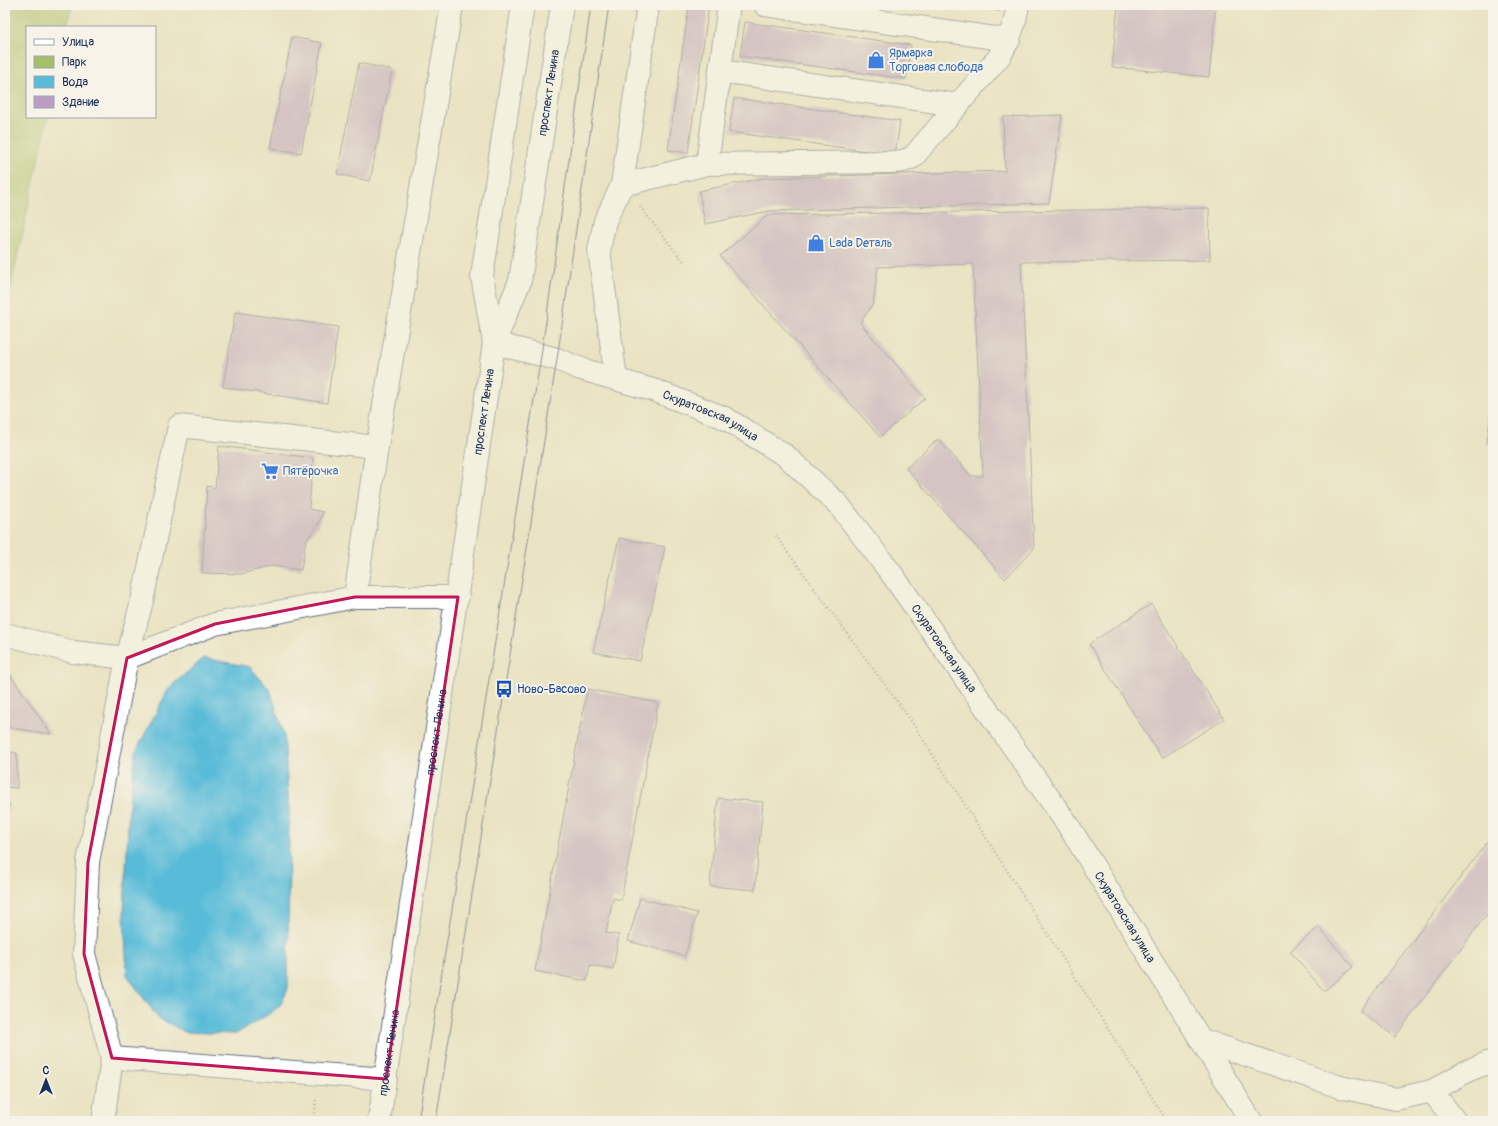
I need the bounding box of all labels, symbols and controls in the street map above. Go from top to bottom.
legend [26,26,156,118]
text: Улица [62,35,94,50]
place label: Ярмарка Торговая слобода [889,46,983,75]
street label: проспект Ленина [535,48,563,137]
shop icon: Ярмарка Торговая слобода [866,50,886,70]
text: Парк [62,55,87,70]
text: Вода [62,75,88,90]
text: Здание [62,95,99,110]
shop icon: Lada Dеталь [806,233,826,253]
place label: Lada Dеталь [829,236,892,251]
street label: проспект Ленина [471,367,498,456]
street label: Скуратовская улица [660,387,761,445]
supermarket icon: Пятёрочка [260,461,280,481]
place label: Пятёрочка [283,464,339,479]
street label: Скуратовская улица [907,602,980,696]
bus stop icon: Ново-Басово [494,679,514,699]
place label: Ново-Басово [517,682,587,697]
street label: проспект Ленина [423,688,451,777]
street label: Скуратовская улица [1091,869,1159,966]
street label: проспект Ленина [376,1008,403,1097]
north arrow [26,1060,66,1100]
text: С [43,1064,50,1077]

